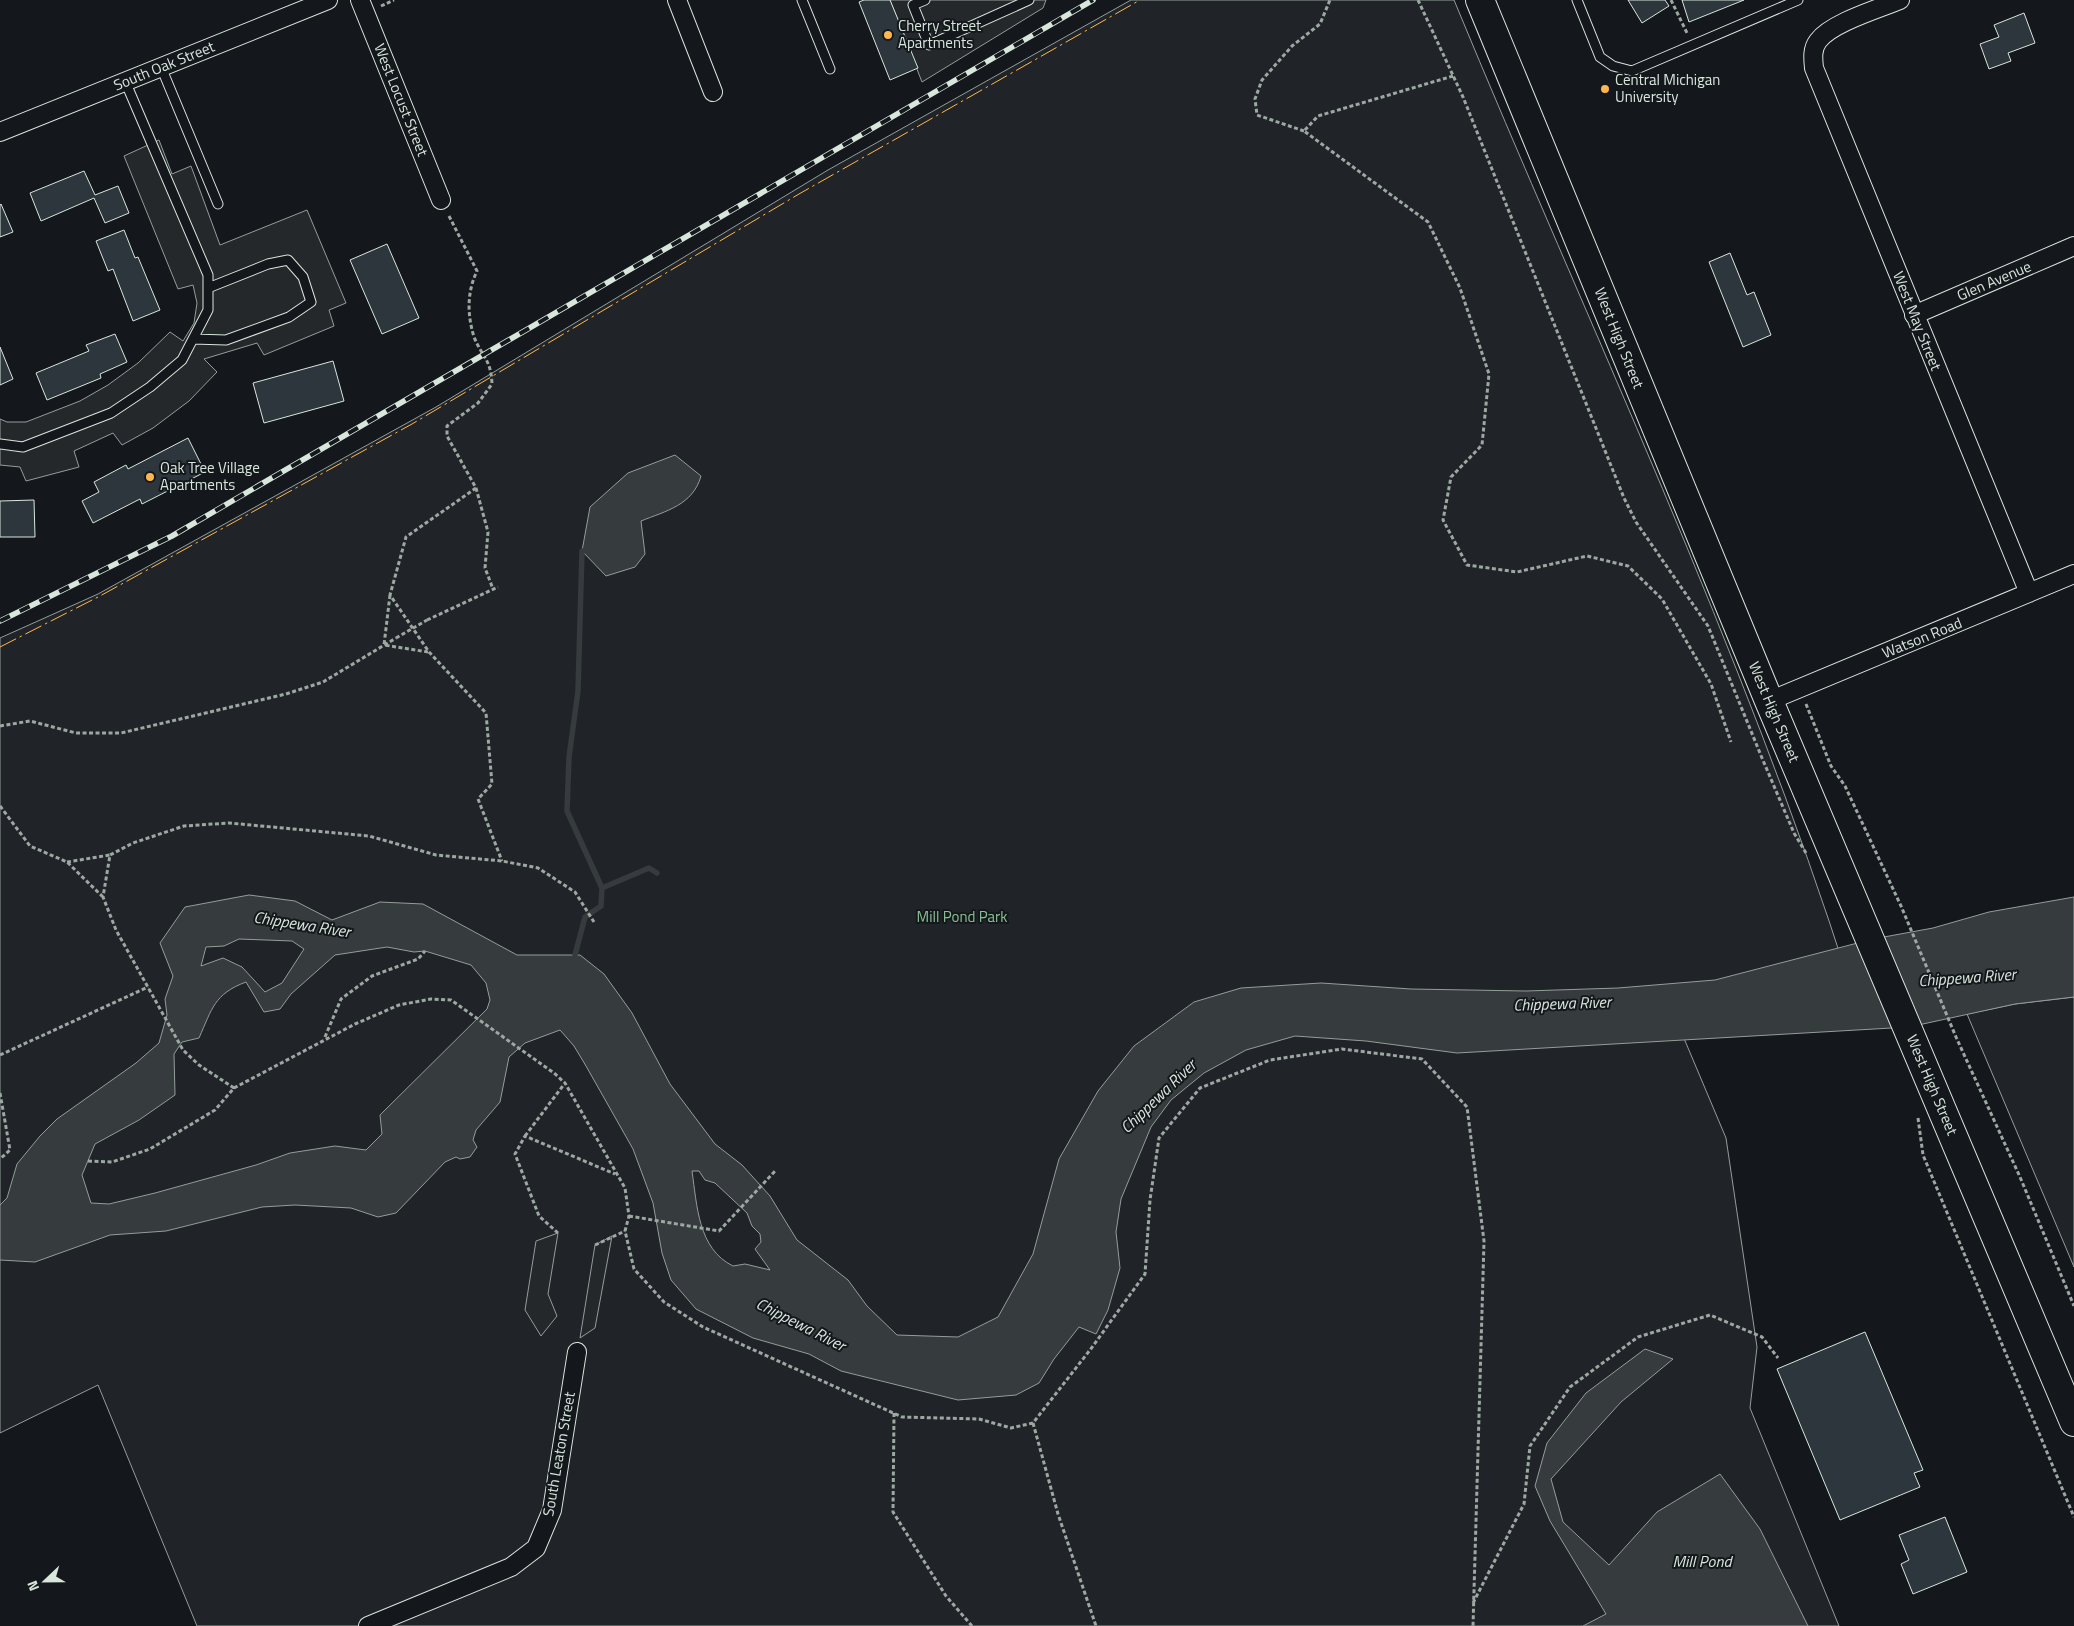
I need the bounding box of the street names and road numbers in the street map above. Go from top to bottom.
street label: South Oak Street [110,35,218,96]
street label: West Locust Street [368,40,435,160]
street label: Glen Avenue [1953,255,2034,306]
street label: West May Street [1887,268,1948,375]
street label: West High Street [1589,284,1650,393]
street label: Watson Road [1878,611,1965,664]
street label: West High Street [1743,658,1806,766]
street label: West High Street [1901,1031,1964,1139]
street label: South Leaton Street [536,1389,581,1518]

